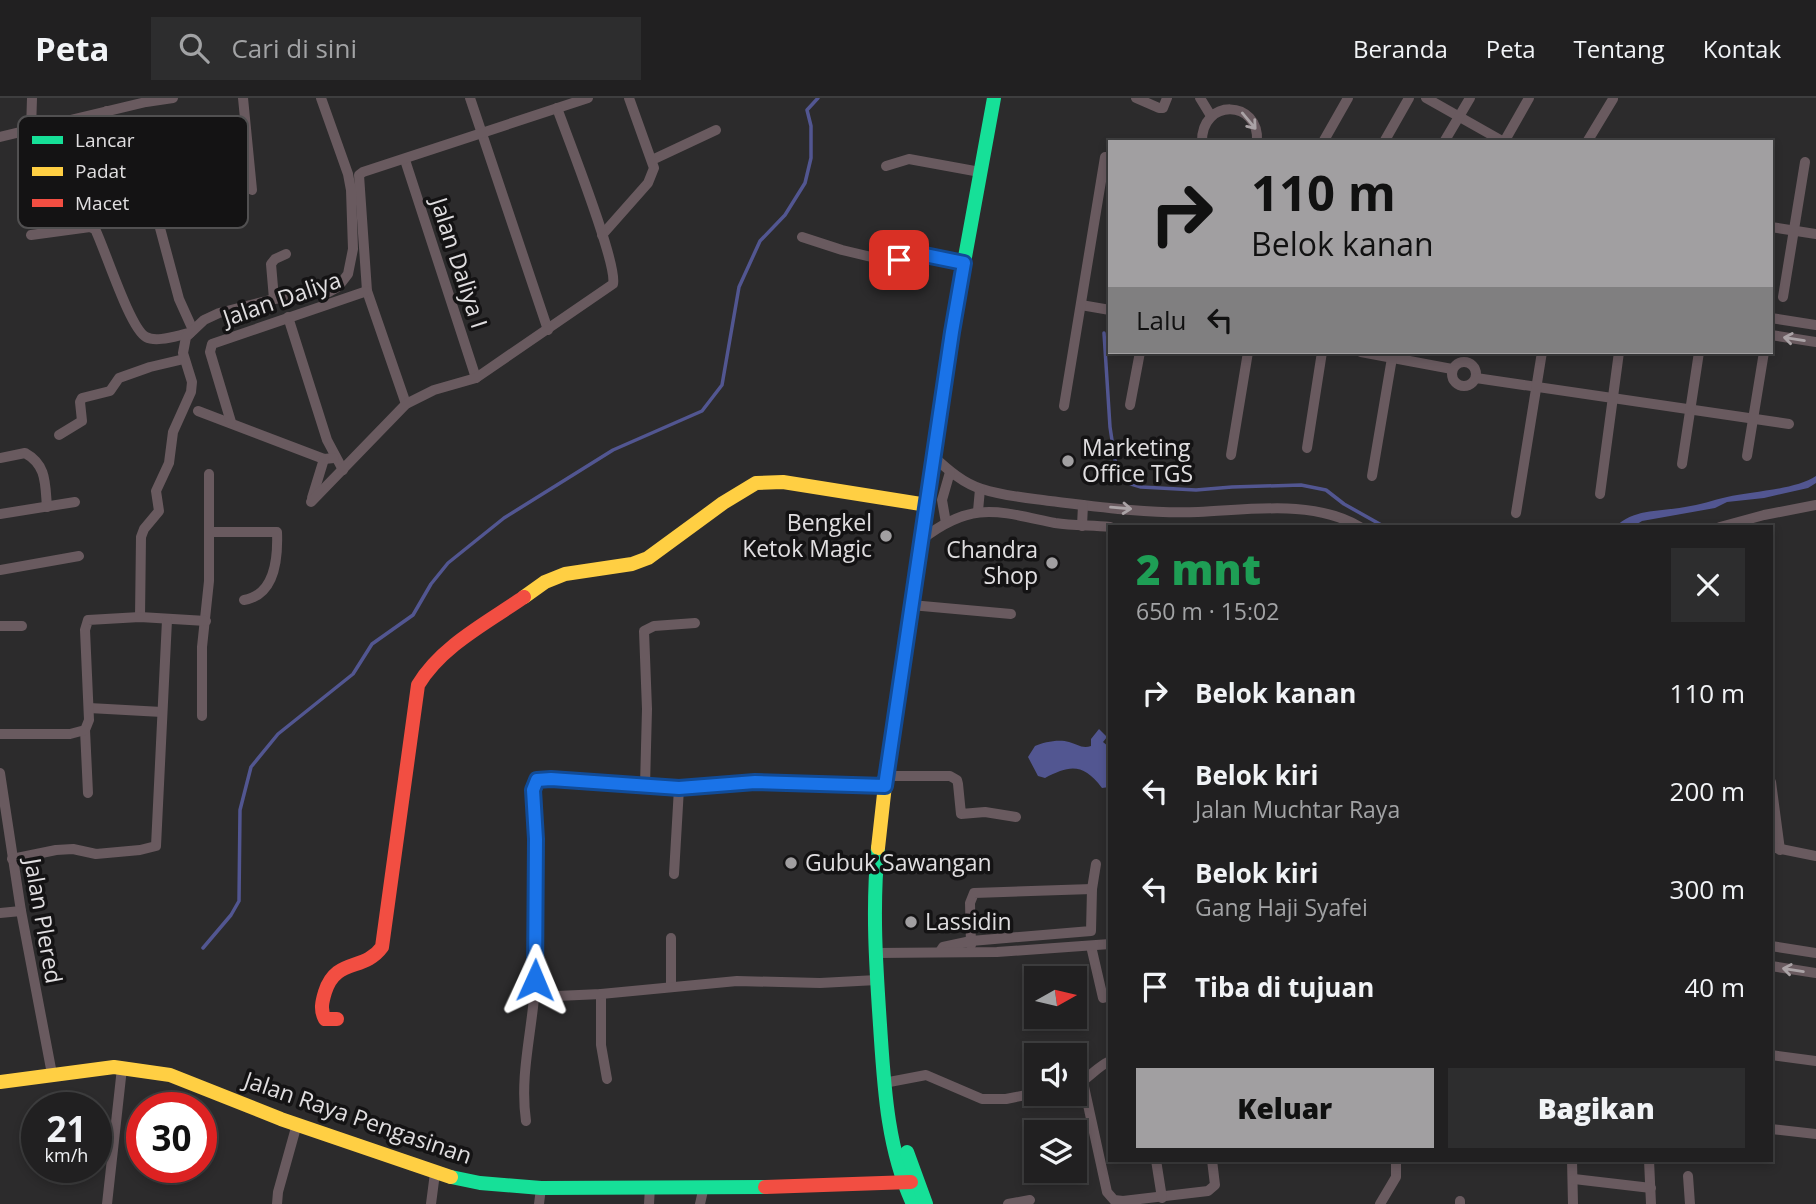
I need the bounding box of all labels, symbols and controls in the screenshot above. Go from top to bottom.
search box [151,17,641,80]
text: Peta [35,26,109,71]
icon: search [175,29,213,67]
text: Cari di sini [231,30,357,66]
text: Beranda [1353,32,1448,65]
text: Peta [1486,32,1536,65]
text: Tentang [1574,32,1665,65]
text: Kontak [1703,32,1781,65]
one-way arrow [1241,112,1257,130]
legend [18,116,248,228]
text: Lancar [75,127,135,153]
text: Padat [75,158,126,184]
text: 110 m [1251,159,1396,225]
icon: right [1136,168,1227,259]
text: Macet [75,190,129,216]
street label: Jalan Daliya I [423,191,496,332]
text: Belok kanan [1251,222,1434,265]
pin [869,230,929,290]
icon: arrive [880,241,918,279]
street label: Jalan Daliya [216,263,345,334]
icon: left [1201,301,1239,339]
text: Lalu [1136,302,1187,338]
one-way arrow [1783,332,1805,345]
place label: Marketing Office TGS [1082,431,1193,489]
marker: Marketing Office TGS [1060,453,1076,469]
one-way arrow [1109,502,1132,515]
place label: Bengkel Ketok Magic [742,506,872,564]
marker: Bengkel Ketok Magic [878,528,894,544]
place label: Chandra Shop [946,533,1038,591]
text: 2 mnt [1136,540,1261,597]
button: close [1671,548,1745,622]
marker: Chandra Shop [1044,555,1060,571]
text: 650 m · 15:02 [1136,595,1279,627]
icon: right [1136,674,1174,712]
text: Belok kanan [1195,675,1356,711]
text: 110 m [1670,675,1745,711]
text: Belok kiri [1195,757,1319,793]
icon: left [1136,772,1174,810]
text: 200 m [1670,773,1745,809]
text: Jalan Muchtar Raya [1195,793,1400,825]
place label: Gubuk Sawangan [805,846,992,878]
street label: Jalan Plered [17,854,71,986]
marker: Gubuk Sawangan [783,855,799,871]
text: Belok kiri [1195,855,1319,891]
icon: left [1136,870,1174,908]
text: 300 m [1670,871,1745,907]
text: Gang Haji Syafei [1195,891,1368,923]
place label: Lassidin [925,905,1012,937]
marker: Lassidin [903,914,919,930]
position arrow [498,943,572,1017]
one-way arrow [1782,963,1805,976]
north arrow [1024,966,1087,1029]
map controls [1024,966,1087,1183]
icon: arrive [1136,968,1174,1006]
text: Tiba di tujuan [1195,969,1374,1005]
text: 40 m [1684,969,1745,1005]
button: sound [1024,1043,1087,1106]
street label: Jalan Raya Pengasinan [238,1062,476,1171]
button: Keluar [1136,1068,1434,1148]
button: Bagikan [1448,1068,1745,1148]
speed limit sign: 30 [126,1092,217,1183]
text: 21 [46,1105,87,1152]
button: layers [1024,1120,1087,1183]
text: km/h [45,1143,88,1167]

